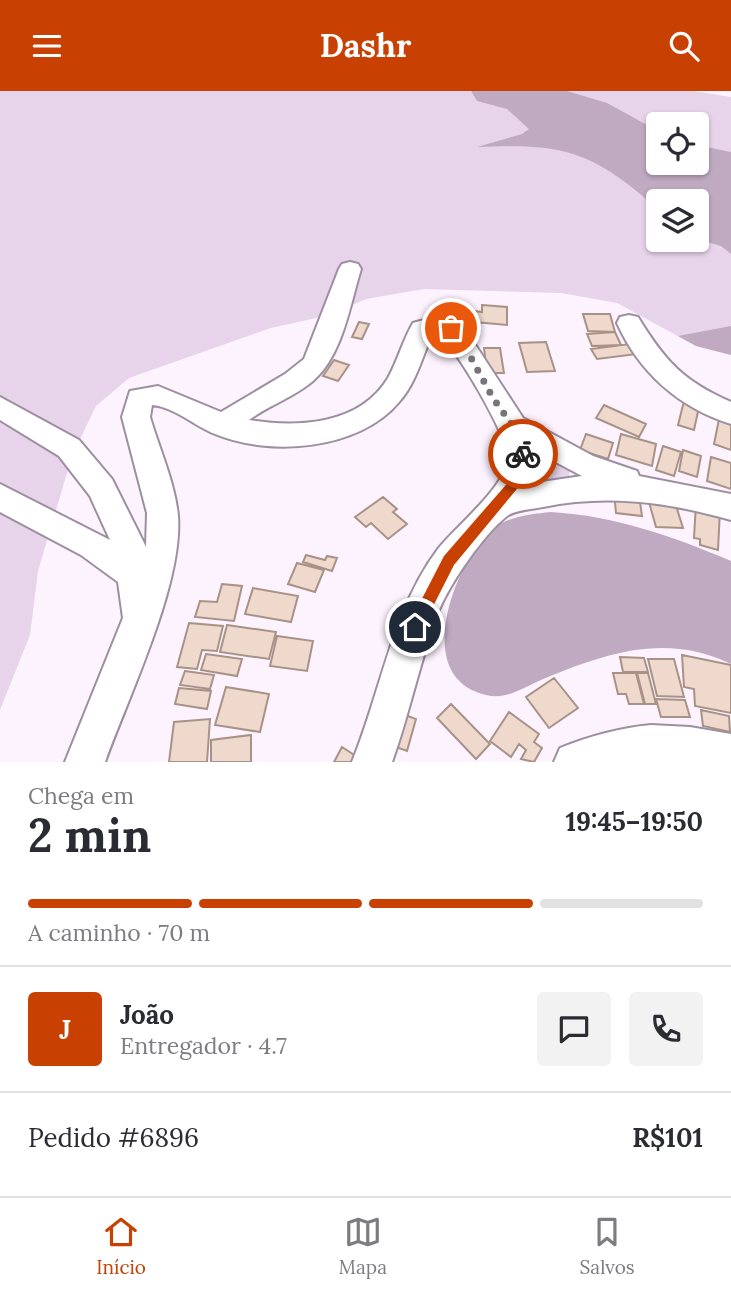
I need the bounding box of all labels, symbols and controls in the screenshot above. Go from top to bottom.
text: Dashr [320,25,411,66]
icon: menu [28,27,66,65]
icon: search [665,27,703,65]
map controls [646,112,709,252]
button: locate [646,112,709,175]
button: layers [646,189,709,252]
pin [421,298,481,358]
icon: bag [432,309,470,347]
courier [488,419,558,489]
icon: bike [504,435,542,473]
pin [385,597,445,657]
icon: home [396,608,434,646]
text: Chega em [28,781,134,810]
text: 19:45–19:50 [565,805,703,838]
text: 2 min [28,806,151,865]
text: A caminho · 70 m [28,918,210,947]
button: chat [537,992,611,1066]
button: phone [629,992,703,1066]
text: João [120,998,174,1031]
text: J [59,1013,71,1046]
text: Entregador · 4.7 [120,1031,287,1060]
text: Pedido #6896 [28,1121,199,1154]
text: R$101 [632,1121,703,1154]
tab: Início [96,1213,146,1279]
tab: Mapa [339,1213,387,1279]
tab: Salvos [580,1213,635,1279]

